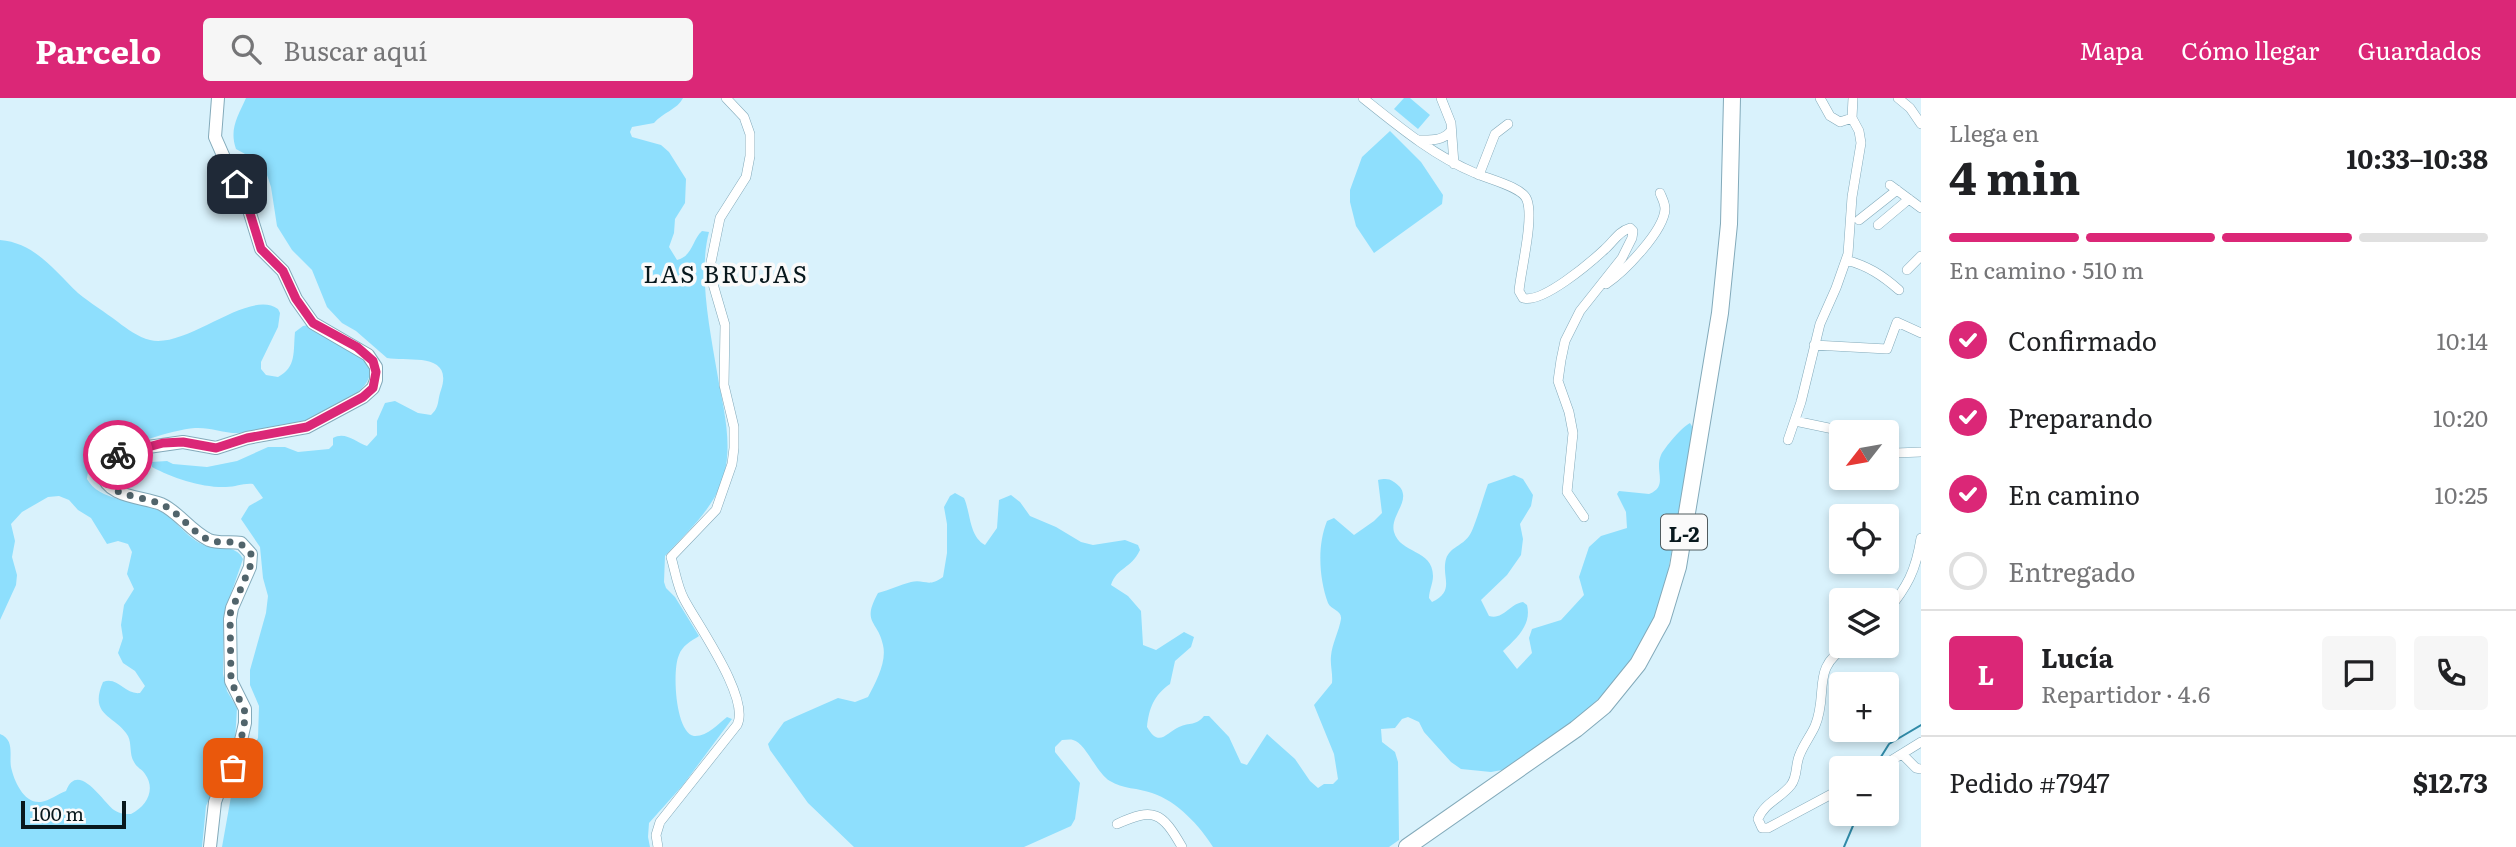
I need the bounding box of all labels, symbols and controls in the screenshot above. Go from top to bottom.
search box [203,18,693,81]
text: Parcelo [35,25,161,74]
icon: search [227,30,265,68]
text: Buscar aquí [283,30,427,69]
text: Mapa [2079,32,2143,67]
text: Cómo llegar [2181,32,2319,67]
text: Guardados [2357,32,2481,67]
text: Llega en [1949,115,2039,149]
text: 10:33–10:38 [2346,138,2488,177]
text: 4 min [1949,141,2081,209]
pin [207,154,267,214]
icon: home [218,165,256,203]
text: En camino · 510 m [1949,252,2144,286]
district label: LAS BRUJAS [643,255,809,290]
text: Confirmado [2008,320,2157,359]
icon: check [1949,321,1987,359]
text: 10:14 [2437,323,2488,357]
text: Preparando [2008,397,2153,436]
icon: check [1949,398,1987,436]
text: 10:20 [2433,400,2488,434]
courier [83,420,153,490]
north arrow [1829,420,1899,490]
map controls [1829,420,1899,826]
icon: bike [99,436,137,474]
text: En camino [2008,474,2140,513]
icon: check [1949,475,1987,513]
text: 10:25 [2435,477,2488,511]
button: locate [1829,504,1899,574]
road number: L-2 [1661,514,1707,550]
text: Entregado [2008,551,2135,590]
button: layers [1829,588,1899,658]
button: chat [2322,636,2396,710]
button: phone [2414,636,2488,710]
text: Lucía [2041,637,2114,676]
text: L [1978,654,1994,693]
button: + [1829,672,1899,742]
text: Repartidor · 4.6 [2041,676,2210,710]
pin [203,738,263,798]
icon: bag [214,749,252,787]
button: − [1829,756,1899,826]
text: Pedido #7947 [1949,762,2110,801]
text: $12.73 [2413,762,2488,801]
scale bar [21,798,126,830]
text: 100 m [32,799,84,827]

